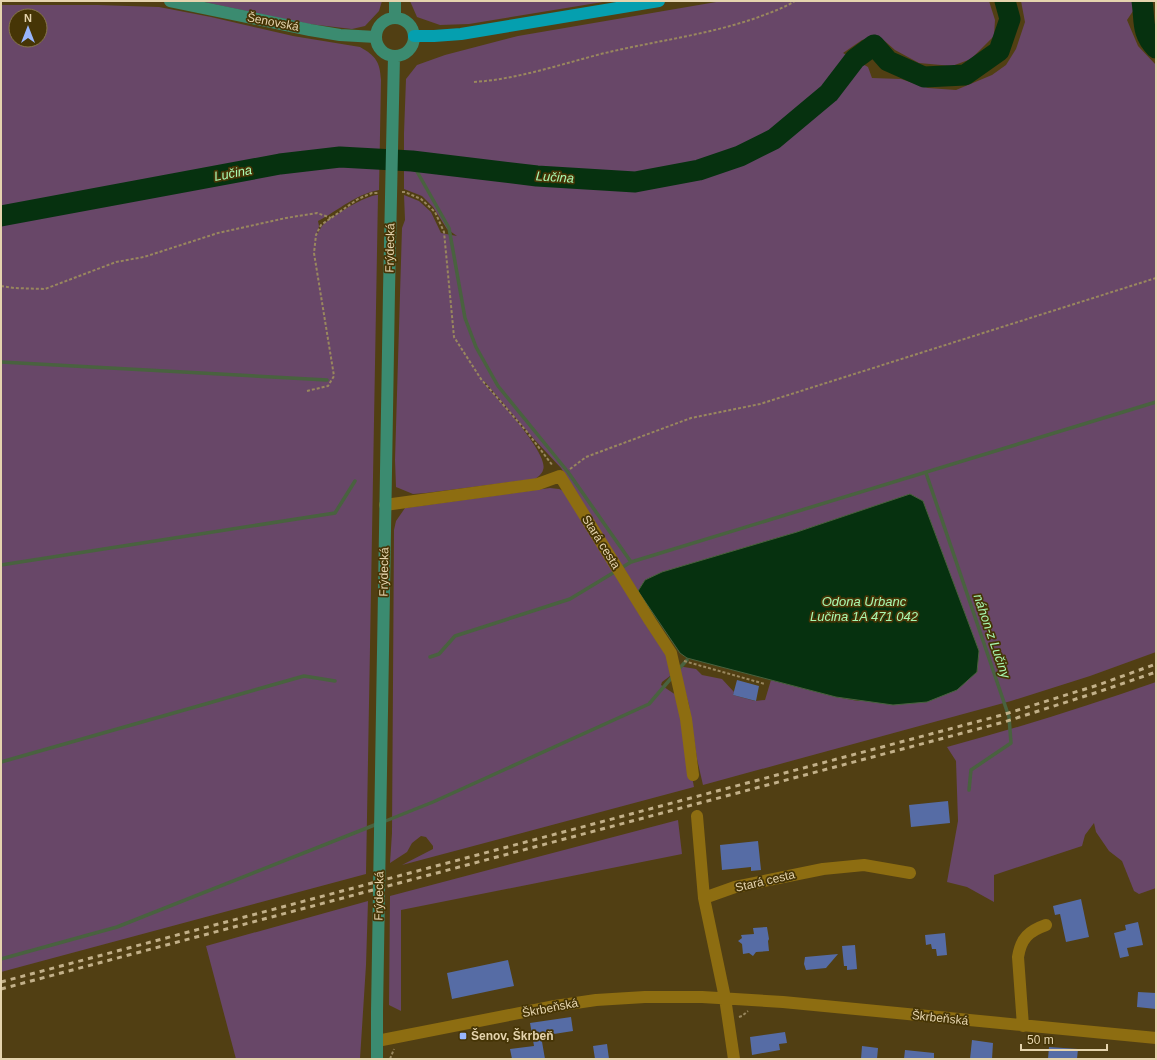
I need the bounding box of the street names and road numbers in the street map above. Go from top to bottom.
street label: Šenovská [246,9,301,34]
street label: Frýdecká [383,223,397,273]
street label: Stará cesta [579,513,623,572]
street label: Frýdecká [377,547,391,597]
street label: Stará cesta [734,867,796,895]
street label: Frýdecká [372,871,386,921]
street label: Škrbeňská [521,995,579,1020]
street label: Škrbeňská [911,1007,969,1028]

